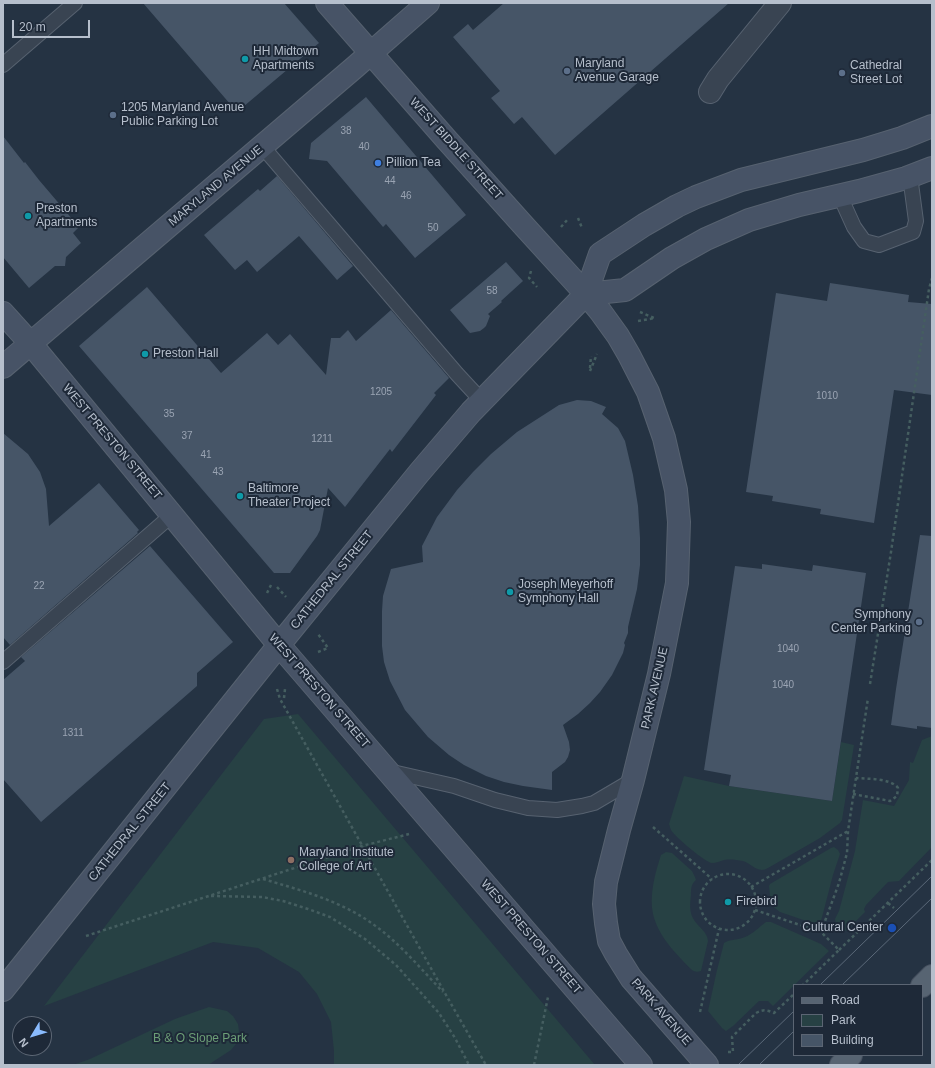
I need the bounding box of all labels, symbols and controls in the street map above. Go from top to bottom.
scale bar [14,12,92,38]
text: 20 m [19,20,46,34]
place label: HH Midtown Apartments [253,45,318,73]
marker: HH Midtown Apartments [240,54,250,64]
place label: Maryland Avenue Garage [575,57,659,85]
place label: Cathedral Street Lot [850,59,902,87]
marker: Maryland Avenue Garage [562,66,572,76]
marker: Cathedral Street Lot [837,68,847,78]
street label: WEST BIDDLE STREET [406,95,506,203]
place label: 1205 Maryland Avenue Public Parking Lot [121,101,244,129]
marker: 1205 Maryland Avenue Public Parking Lot [108,110,118,120]
house number: 38 [340,125,352,137]
house number: 40 [358,141,370,153]
street label: MARYLAND AVENUE [166,142,266,230]
place label: Pillion Tea [386,156,441,170]
marker: Pillion Tea [373,158,383,168]
house number: 44 [384,175,396,187]
house number: 46 [400,190,412,202]
place label: Preston Apartments [36,202,97,230]
marker: Preston Apartments [23,211,33,221]
house number: 50 [427,222,439,234]
house number: 58 [486,285,498,297]
place label: Preston Hall [153,347,218,361]
marker: Preston Hall [140,349,150,359]
street label: WEST PRESTON STREET [59,381,165,503]
house number: 1205 [370,386,392,398]
house number: 1010 [816,390,838,402]
house number: 35 [163,408,175,420]
house number: 37 [181,430,193,442]
house number: 1211 [311,433,333,445]
house number: 41 [200,449,212,461]
house number: 43 [212,466,224,478]
place label: Baltimore Theater Project [248,482,330,510]
marker: Baltimore Theater Project [235,491,245,501]
street label: CATHEDRAL STREET [288,528,376,632]
place label: Joseph Meyerhoff Symphony Hall [518,578,613,606]
house number: 22 [33,580,45,592]
marker: Joseph Meyerhoff Symphony Hall [505,587,515,597]
place label: Symphony Center Parking [831,608,911,636]
marker: Symphony Center Parking [914,617,924,627]
street label: WEST PRESTON STREET [266,631,372,751]
house number: 1040 [777,643,799,655]
street label: PARK AVENUE [639,646,671,730]
house number: 1040 [772,679,794,691]
house number: 1311 [62,727,84,739]
street label: CATHEDRAL STREET [86,780,174,884]
place label: Maryland Institute College of Art [299,846,394,874]
marker: Maryland Institute College of Art [286,855,296,865]
street label: WEST PRESTON STREET [478,877,584,997]
place label: Firebird [736,895,777,909]
marker: Firebird [723,897,733,907]
place label: Cultural Center [802,921,883,935]
marker: Cultural Center [886,922,898,934]
street label: PARK AVENUE [628,976,694,1048]
legend [793,984,923,1056]
text: Road [831,993,860,1007]
text: Park [831,1013,856,1027]
north arrow [12,1016,52,1056]
park label: B & O Slope Park [153,1032,247,1046]
text: Building [831,1033,874,1047]
text: N [16,1036,31,1050]

